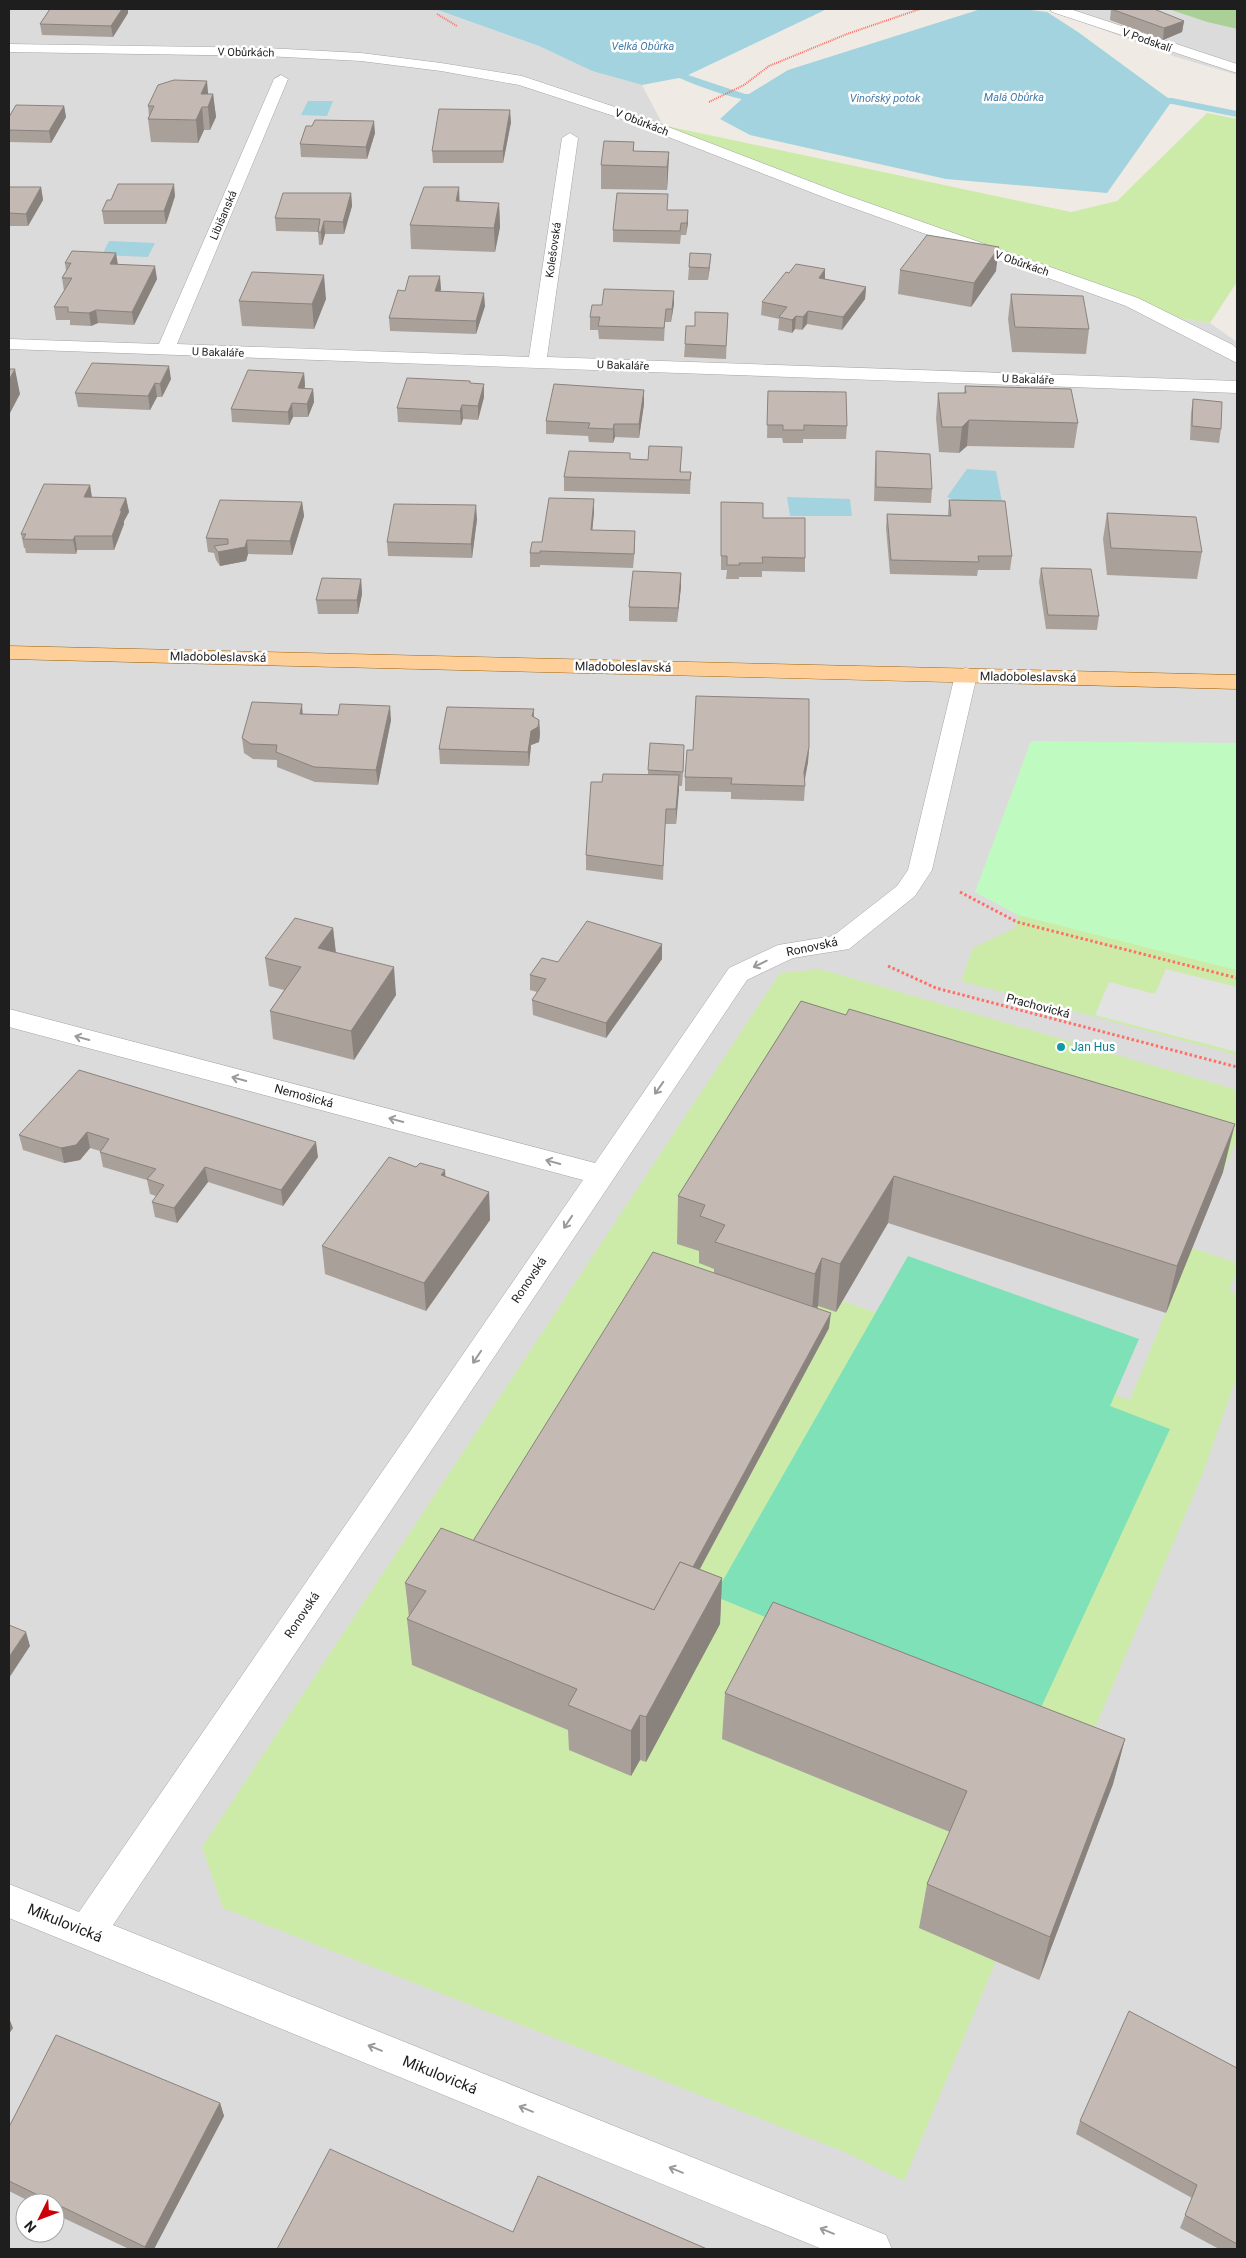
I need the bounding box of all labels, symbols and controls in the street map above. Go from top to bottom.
street label: V Podskalí [1120,26,1175,55]
water label: Velká Obůrka [612,40,675,53]
street label: V Obůrkách [218,46,274,59]
water label: Malá Obůrka [984,91,1044,104]
water label: Vinořský potok [850,92,921,105]
street label: V Obůrkách [613,106,671,139]
street label: Libišanská [207,189,240,242]
street label: Kolešovská [543,221,564,279]
street label: V Obůrkách [993,248,1051,279]
street label: U Bakaláře [192,345,245,360]
street label: U Bakaláře [597,358,650,373]
street label: U Bakaláře [1002,372,1055,387]
street label: Mladoboleslavská [170,649,266,665]
street label: Mladoboleslavská [575,659,671,675]
street label: Mladoboleslavská [980,669,1076,685]
street label: Ronovská [785,935,839,959]
one-way arrow [753,960,768,969]
street label: Prachovická [1005,991,1071,1021]
one-way arrow [74,1032,90,1042]
place label: Jan Hus [1071,1040,1115,1054]
marker: Jan Hus [1055,1041,1067,1053]
one-way arrow [231,1074,247,1083]
street label: Nemošická [273,1081,335,1111]
one-way arrow [654,1081,665,1095]
one-way arrow [388,1115,404,1125]
one-way arrow [545,1157,561,1166]
one-way arrow [563,1215,573,1229]
street label: Ronovská [509,1254,549,1306]
one-way arrow [471,1350,482,1364]
street label: Ronovská [282,1589,322,1641]
street label: Mikulovická [25,1900,105,1946]
one-way arrow [368,2043,383,2053]
street label: Mikulovická [400,2052,480,2098]
one-way arrow [518,2104,534,2113]
one-way arrow [669,2165,684,2174]
north arrow [15,2193,65,2243]
text: N [21,2218,40,2236]
one-way arrow [820,2226,835,2235]

